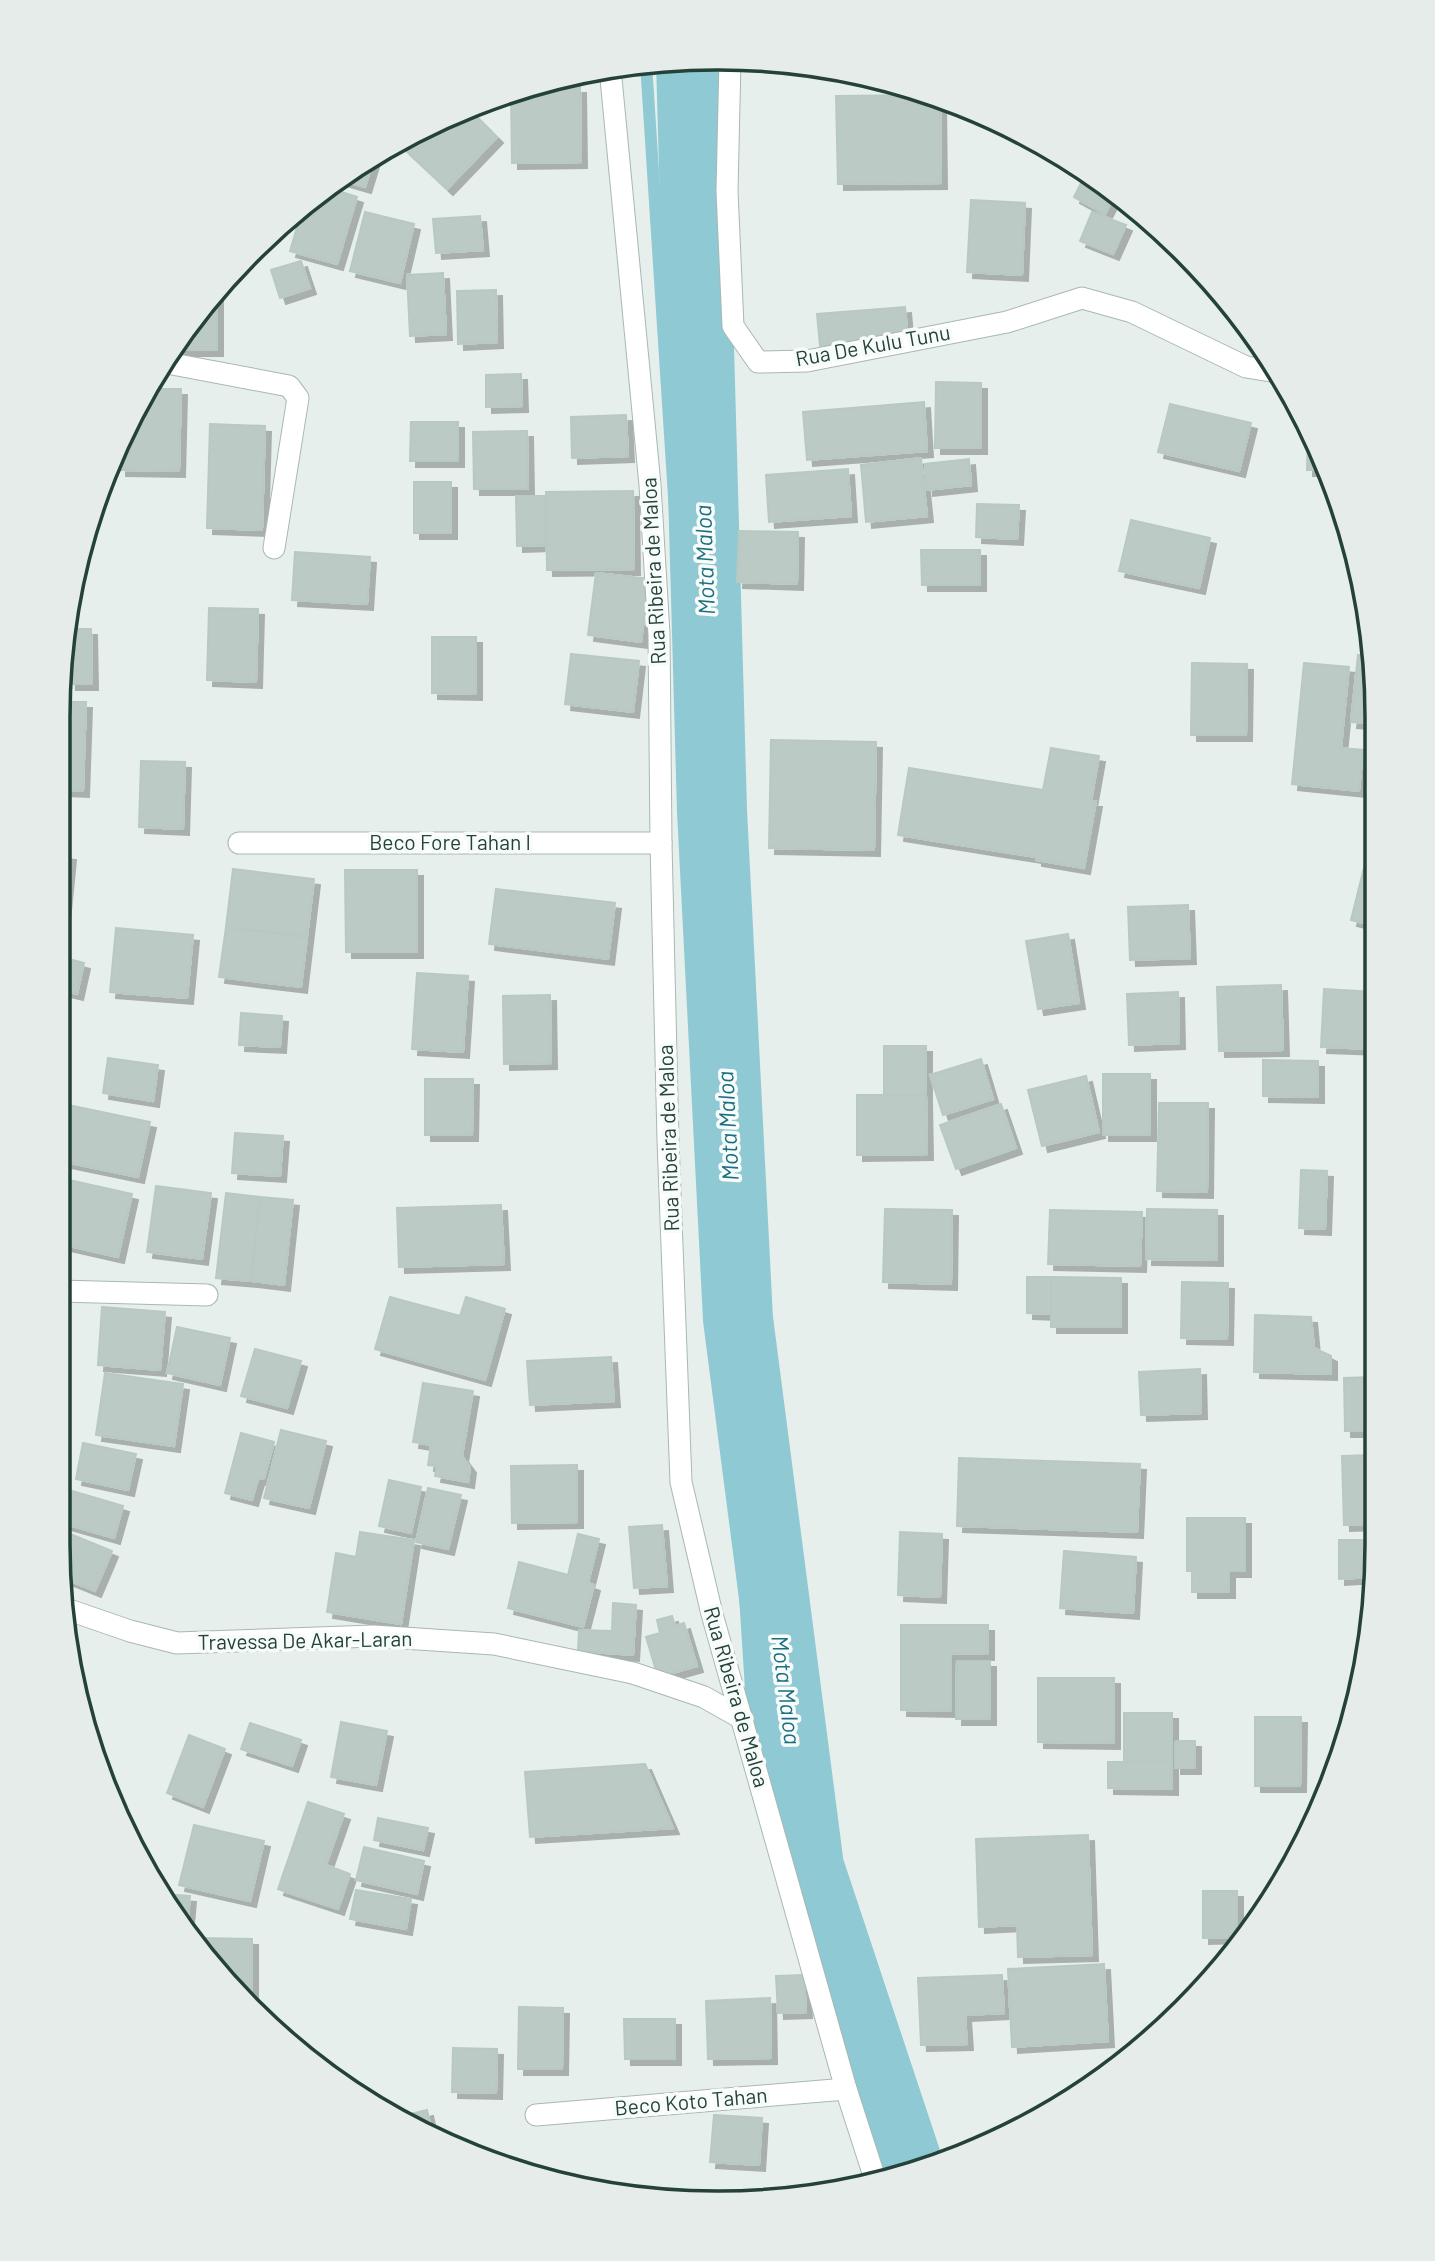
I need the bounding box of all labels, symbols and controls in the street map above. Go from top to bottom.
street label: Rua De Kulu Tunu [793,319,952,370]
street label: Rua Ribeira de Maloa [635,477,670,665]
water label: Mota Maloa [688,504,720,616]
street label: Beco Fore Tahan I [369,829,531,854]
street label: Rua Ribeira de Maloa [652,1044,683,1232]
water label: Mota Maloa [710,1070,744,1182]
street label: Rua Ribeira de Maloa [700,1603,775,1790]
street label: Travessa De Akar-Laran [197,1625,413,1654]
water label: Mota Maloa [766,1633,808,1746]
street label: Beco Koto Tahan [613,2081,768,2120]

